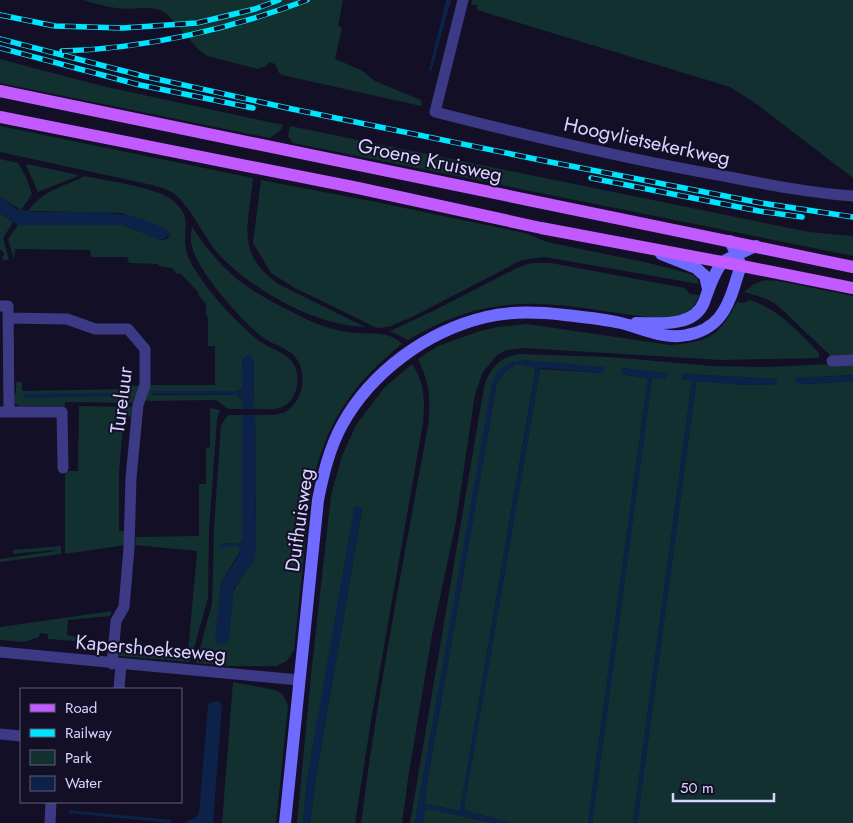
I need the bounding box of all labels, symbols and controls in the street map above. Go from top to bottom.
street label: Hoogvlietsekerkweg [561,110,733,173]
street label: Groene Kruisweg [355,131,505,190]
street label: Tureluur [103,365,140,435]
street label: Duifhuisweg [278,466,321,574]
street label: Kapershoekseweg [74,627,227,670]
legend [20,688,182,803]
text: Road [65,697,97,719]
text: Railway [65,722,112,744]
text: Park [65,747,92,769]
scale bar [673,770,774,802]
text: Water [65,772,103,794]
text: 50 m [680,777,714,799]

